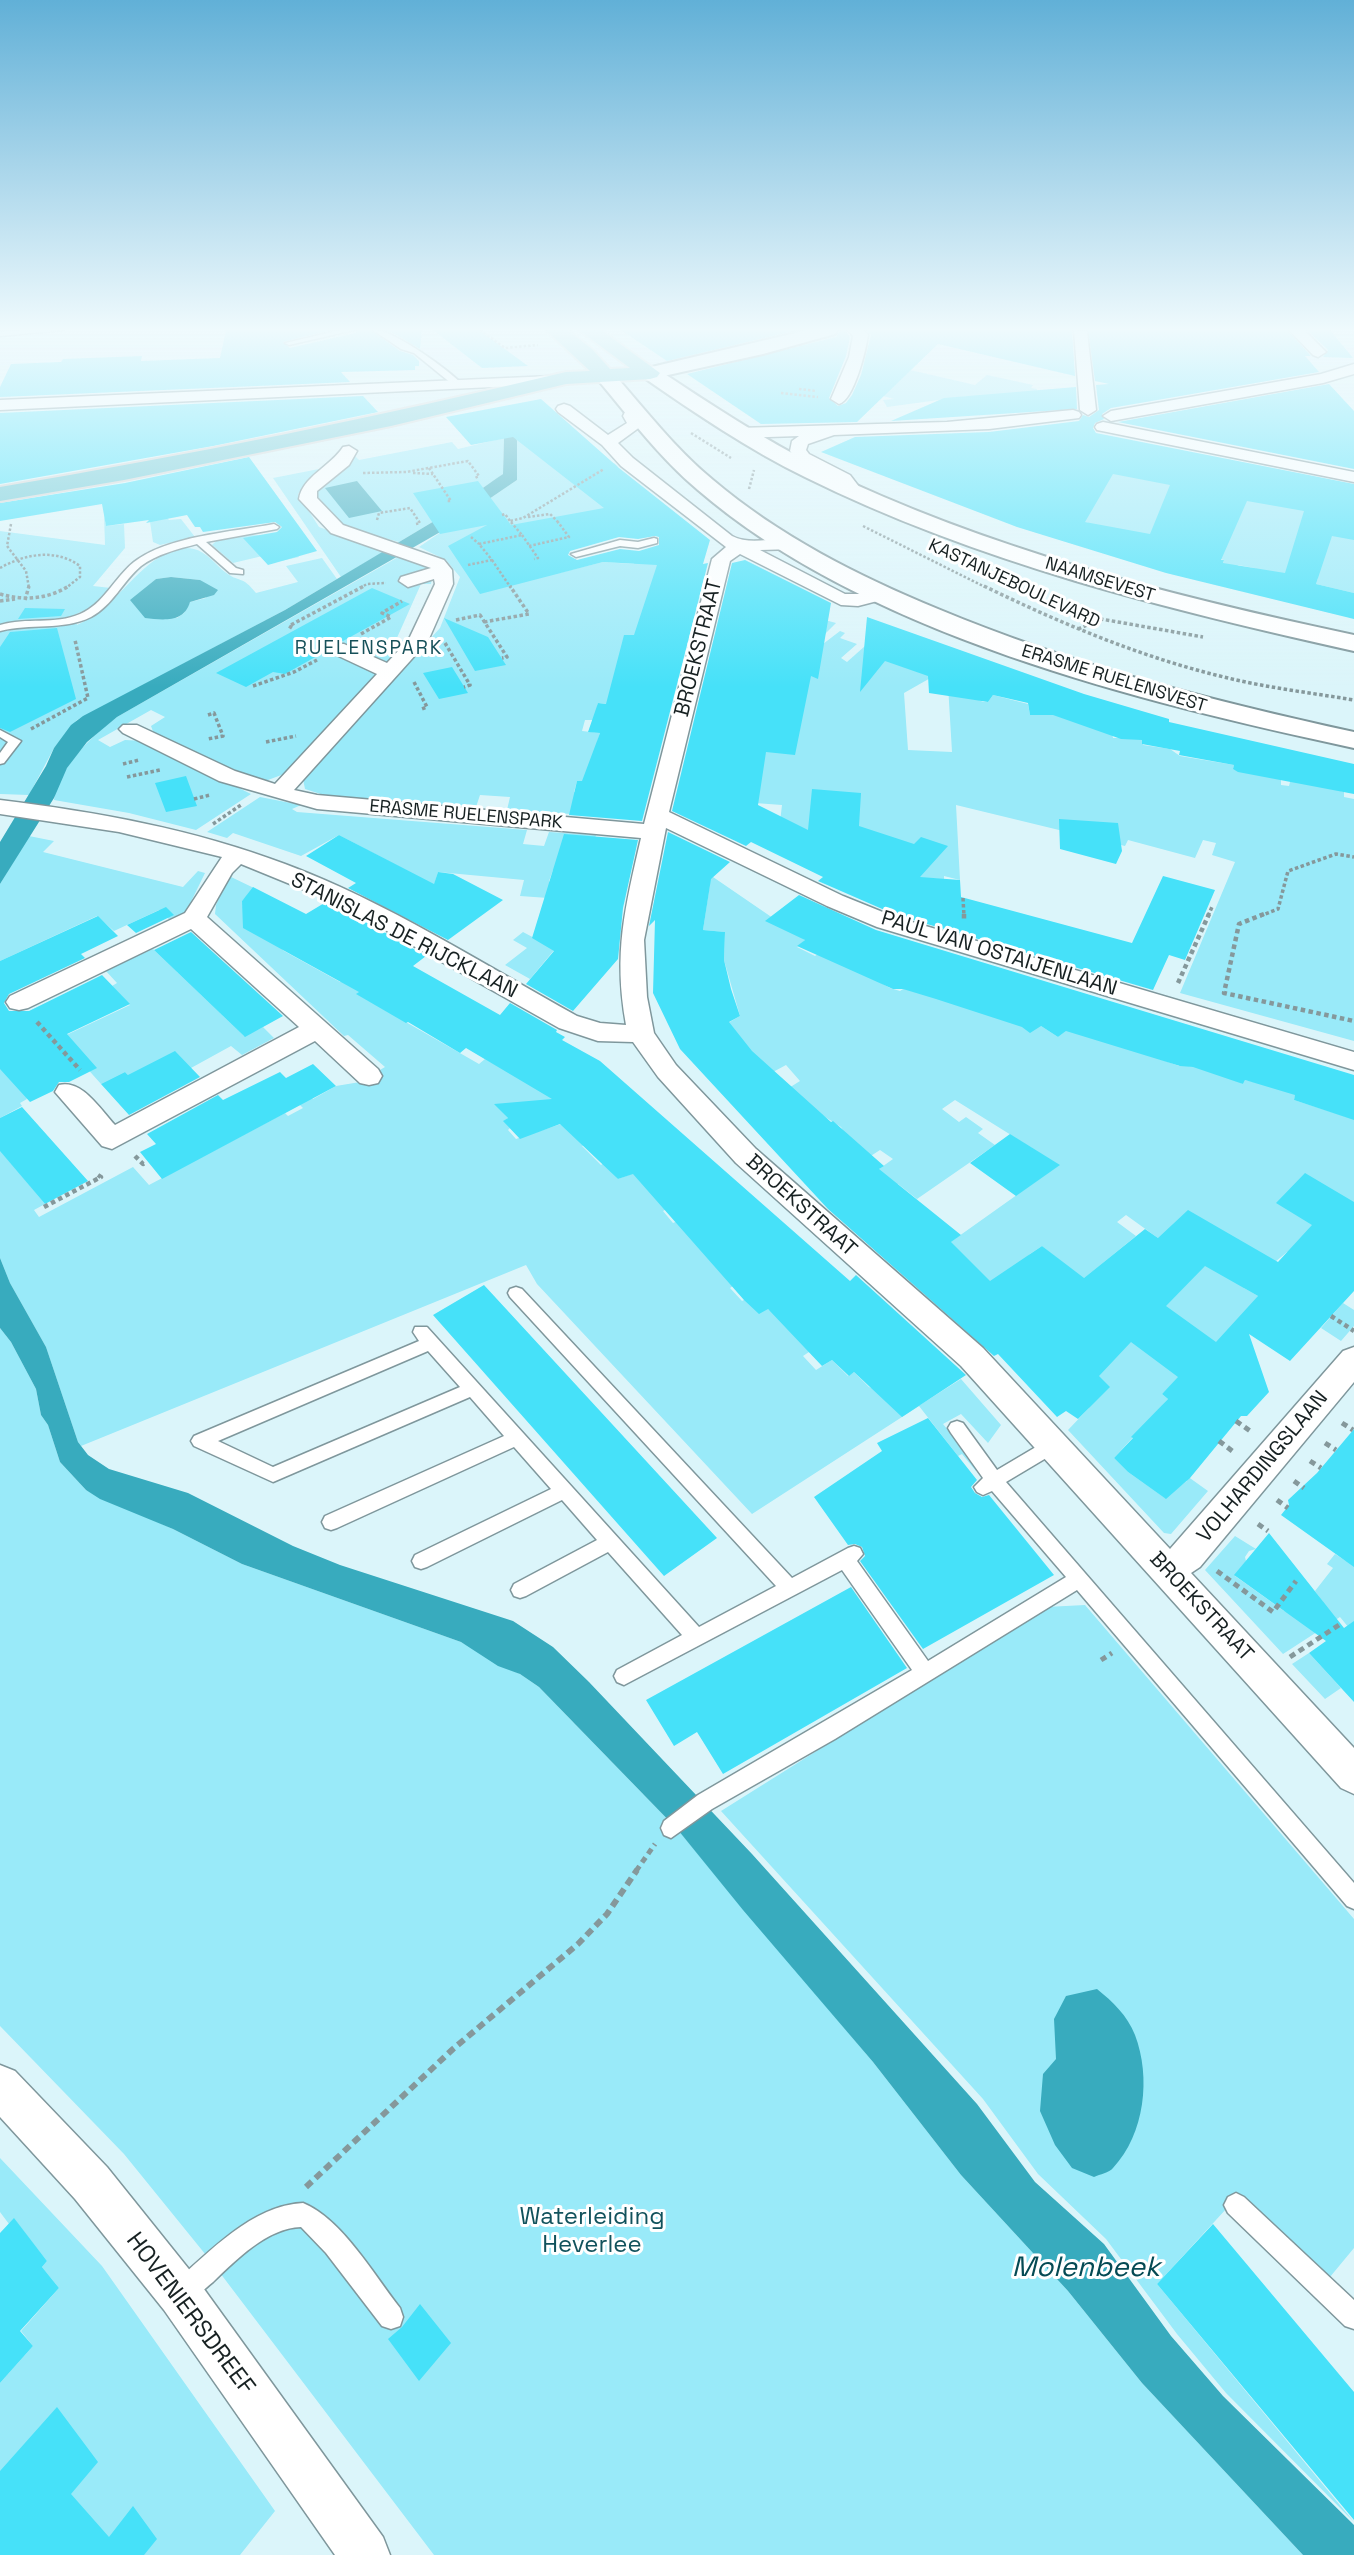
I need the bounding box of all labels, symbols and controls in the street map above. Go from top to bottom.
street label: KASTANJEBOULEVARD [925,535,1103,633]
street label: NAAMSEVEST [1042,553,1158,607]
street label: BROEKSTRAAT [670,577,728,719]
district label: RUELENSPARK [296,638,442,660]
street label: ERASME RUELENSVEST [1019,641,1209,717]
street label: ERASME RUELENSPARK [368,796,564,834]
street label: STANISLAS DE RIJCKLAAN [286,868,522,1004]
street label: PAUL VAN OSTAIJENLAAN [878,906,1120,1002]
street label: BROEKSTRAAT [740,1150,862,1262]
street label: VOLHARDINGSLAAN [1192,1386,1334,1548]
street label: BROEKSTRAAT [1144,1547,1258,1667]
park label: Waterleiding Heverlee [519,2203,665,2259]
street label: HOVENIERSDREEF [120,2227,260,2401]
water label: Molenbeek [1012,2251,1160,2285]

